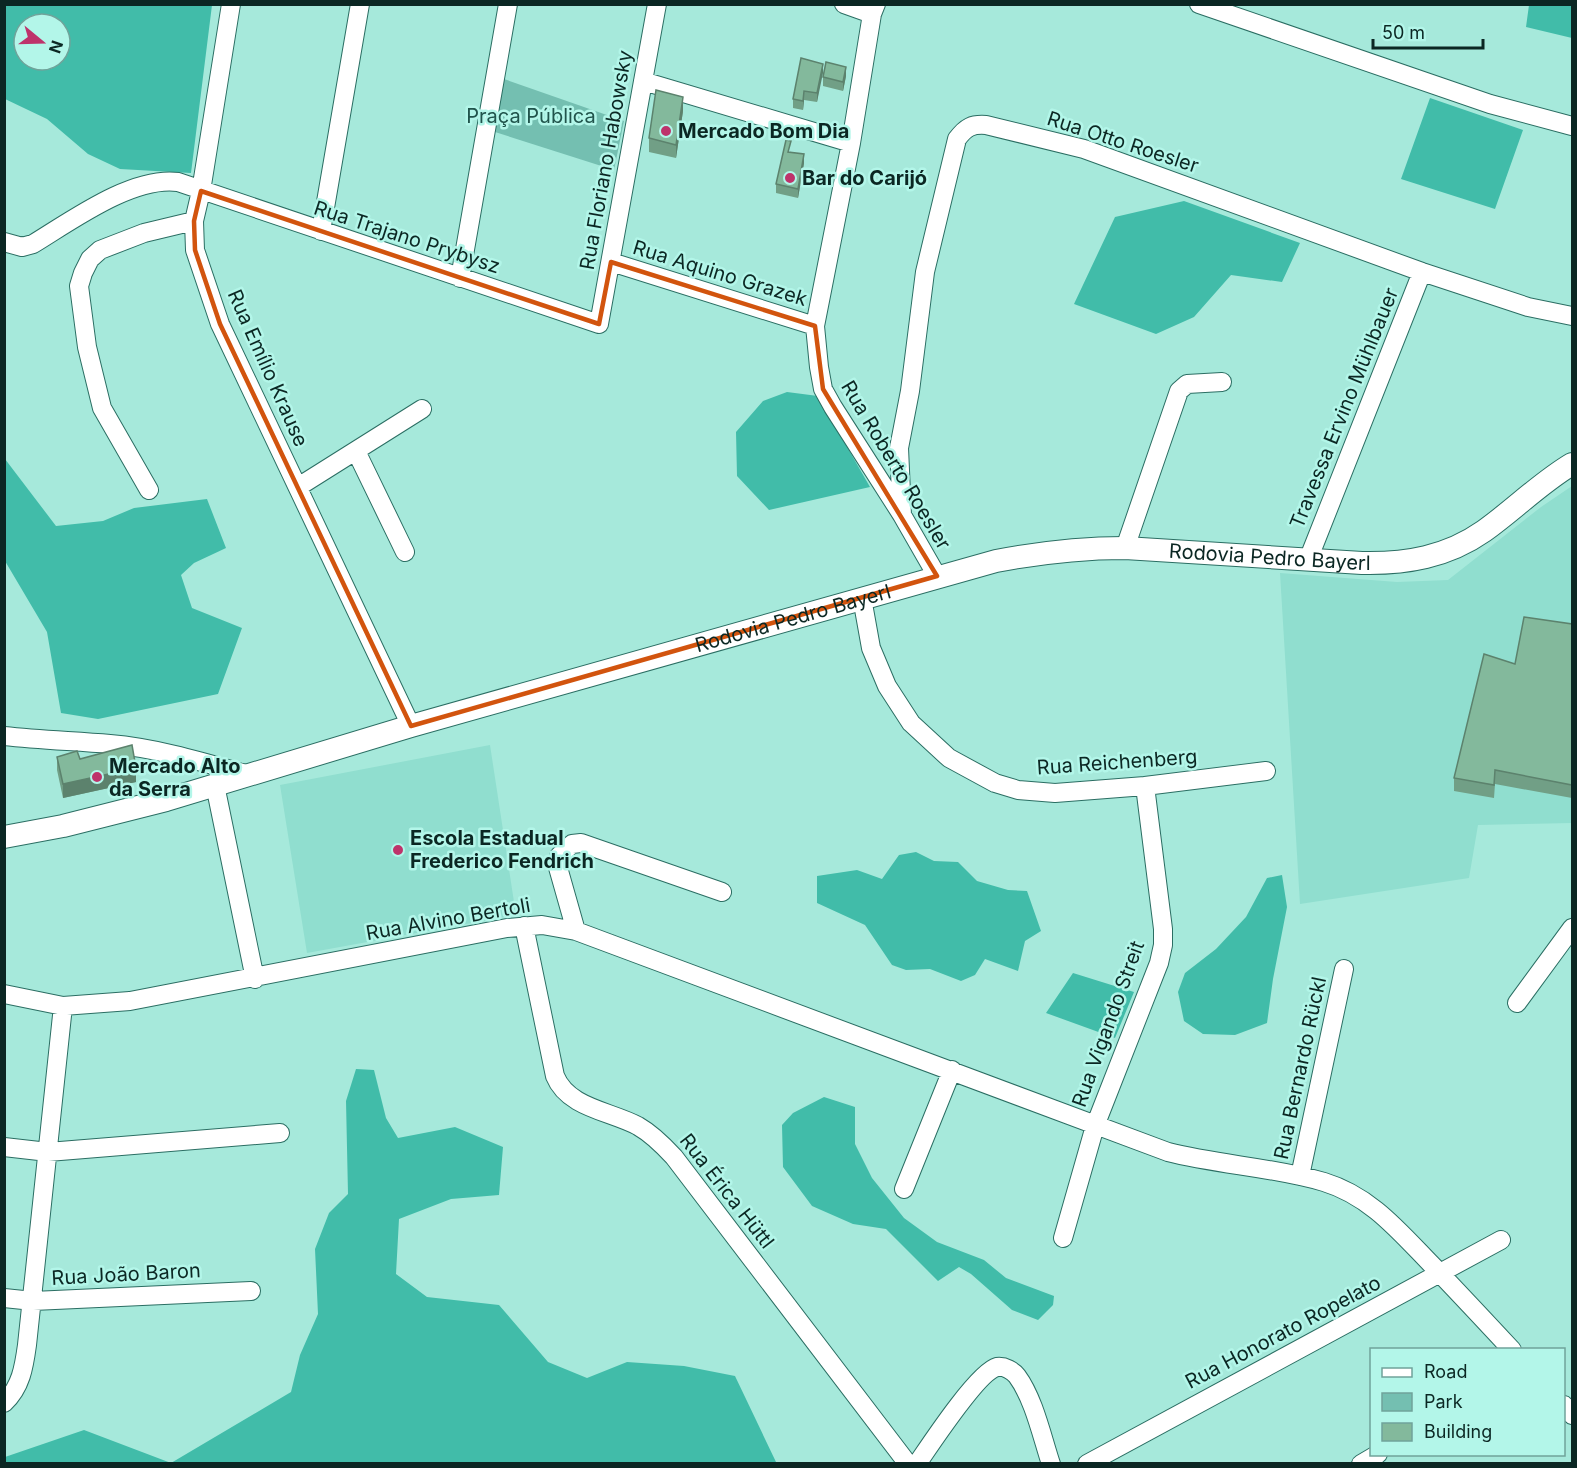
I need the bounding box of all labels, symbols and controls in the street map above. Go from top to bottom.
north arrow [12,12,72,72]
scale bar [1373,12,1482,50]
text: 50 m [1382,22,1425,43]
text: N [45,38,68,56]
street label: Rua Floriano Habowsky [575,48,637,272]
park label: Praça Pública [466,104,596,128]
street label: Rua Otto Roesler [1044,106,1202,178]
place label: Mercado Bom Dia [678,119,849,143]
marker: Mercado Bom Dia [659,124,673,138]
place label: Bar do Carijó [802,166,927,190]
marker: Bar do Carijó [783,171,797,185]
street label: Rua Trajano Prybysz [311,196,503,278]
street label: Rua Aquino Grazek [630,235,810,311]
street label: Travessa Ervino Mühlbauer [1285,284,1404,532]
street label: Rua Emílio Krause [223,286,313,450]
street label: Rua Roberto Roesler [836,376,956,554]
street label: Rodovia Pedro Bayerl [1168,539,1371,575]
street label: Rodovia Pedro Bayerl [692,579,893,657]
street label: Rua Reichenberg [1036,744,1198,780]
place label: Mercado Alto da Serra [109,754,240,801]
marker: Mercado Alto da Serra [90,770,104,784]
place label: Escola Estadual Frederico Fendrich [410,826,594,873]
marker: Escola Estadual Frederico Fendrich [391,843,405,857]
street label: Rua Alvino Bertoli [364,893,532,945]
street label: Rua Vigando Streit [1067,937,1149,1110]
street label: Rua Bernardo Rückl [1269,974,1331,1162]
street label: Rua Érica Hüttl [675,1128,780,1253]
street label: Rua João Baron [51,1258,201,1290]
street label: Rua Honorato Ropelato [1181,1270,1385,1394]
legend [1370,1348,1565,1456]
text: Road [1424,1361,1467,1382]
text: Park [1424,1391,1463,1412]
text: Building [1424,1421,1492,1442]

